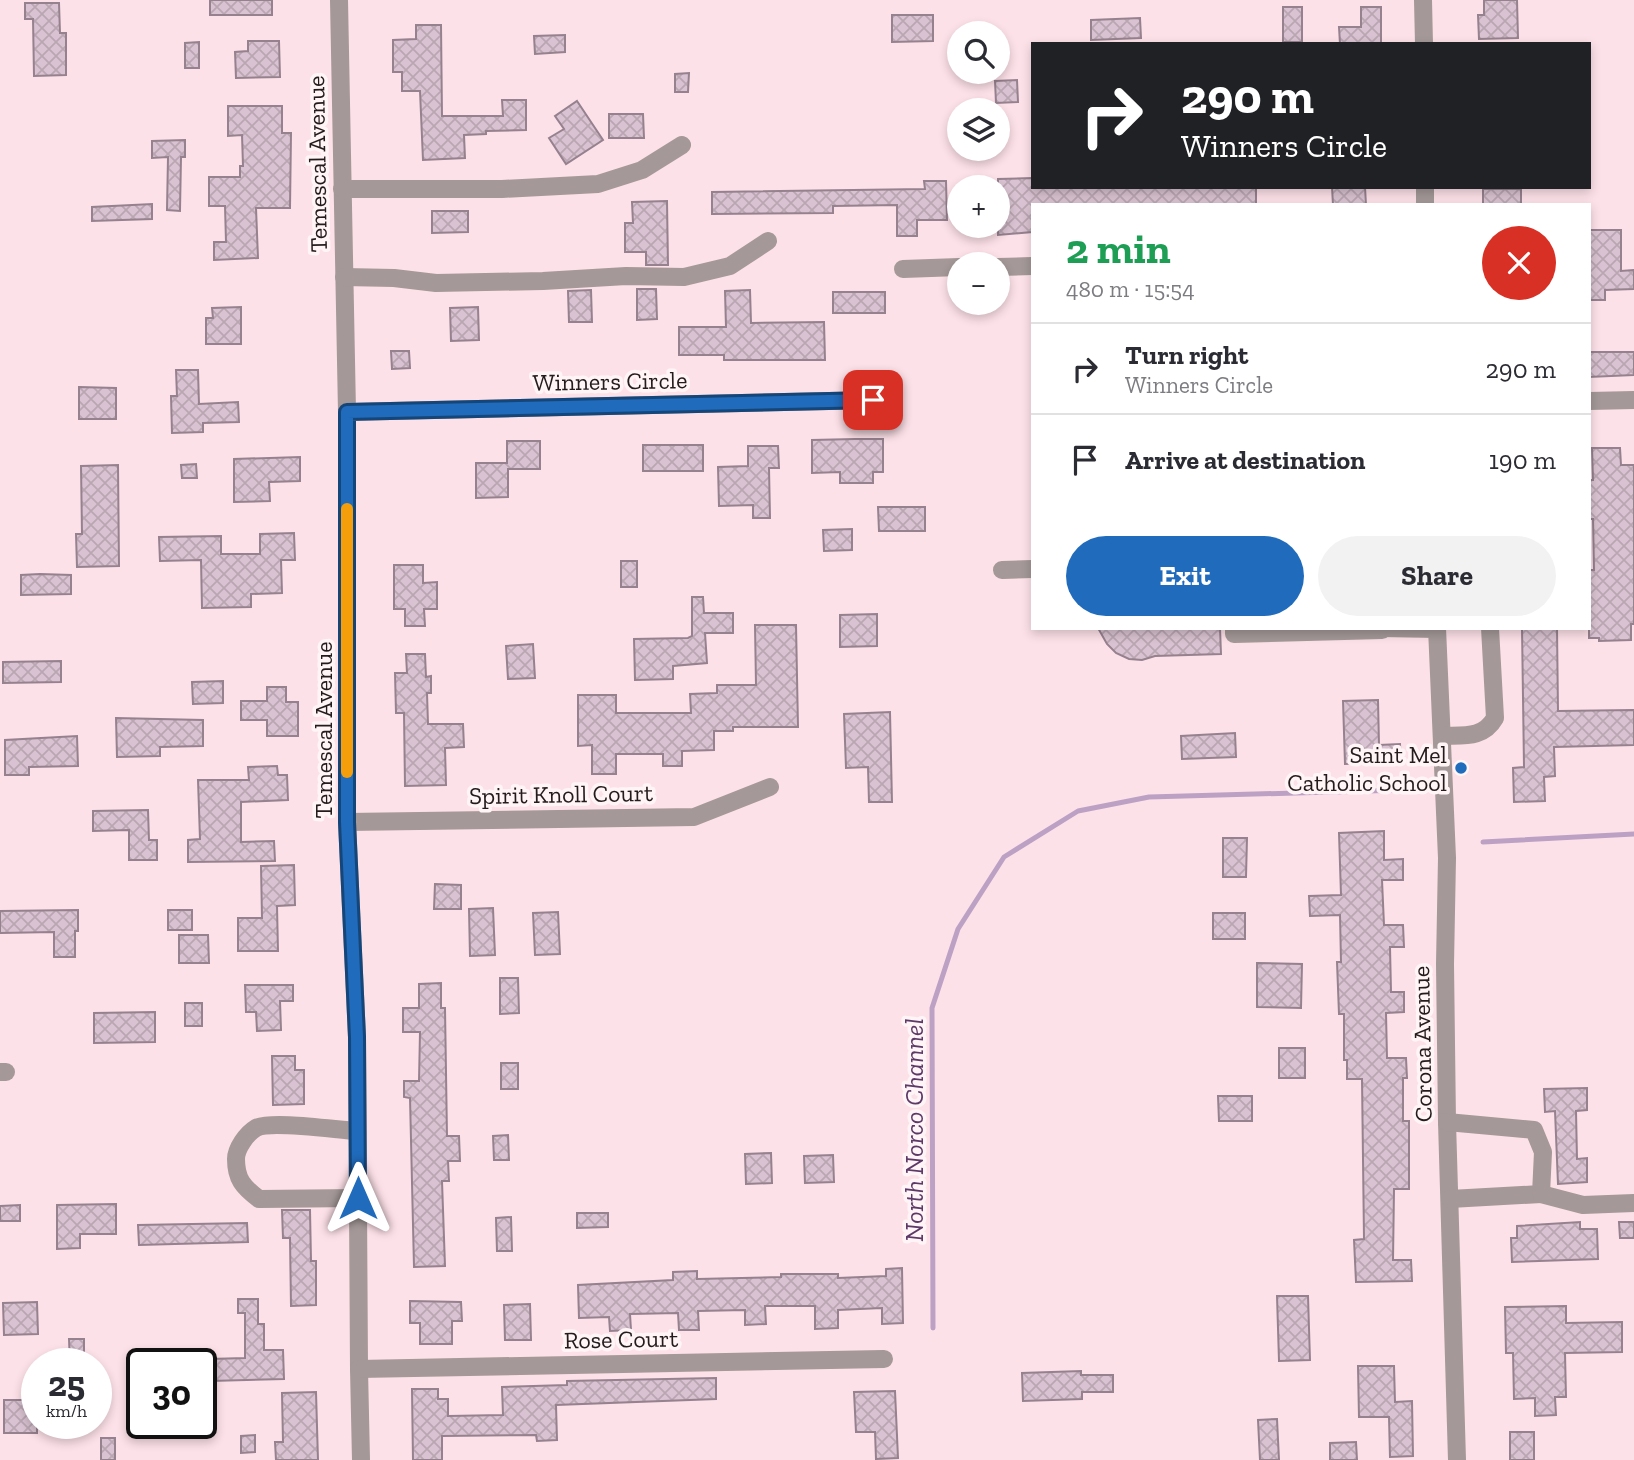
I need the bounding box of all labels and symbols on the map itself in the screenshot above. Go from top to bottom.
street label: Temescal Avenue [301,75,333,253]
street label: Winners Circle [532,365,688,397]
pin [843,370,903,430]
street label: Temescal Avenue [309,642,338,818]
place label: Saint Mel Catholic School [1287,740,1447,797]
marker: Saint Mel Catholic School [1453,760,1469,776]
street label: Spirit Knoll Court [469,778,653,810]
street label: Corona Avenue [1406,966,1438,1122]
water label: North Norco Channel [898,1018,930,1242]
position arrow [321,1161,395,1235]
street label: Rose Court [564,1324,679,1354]
speed limit sign: 30 [126,1348,217,1439]

